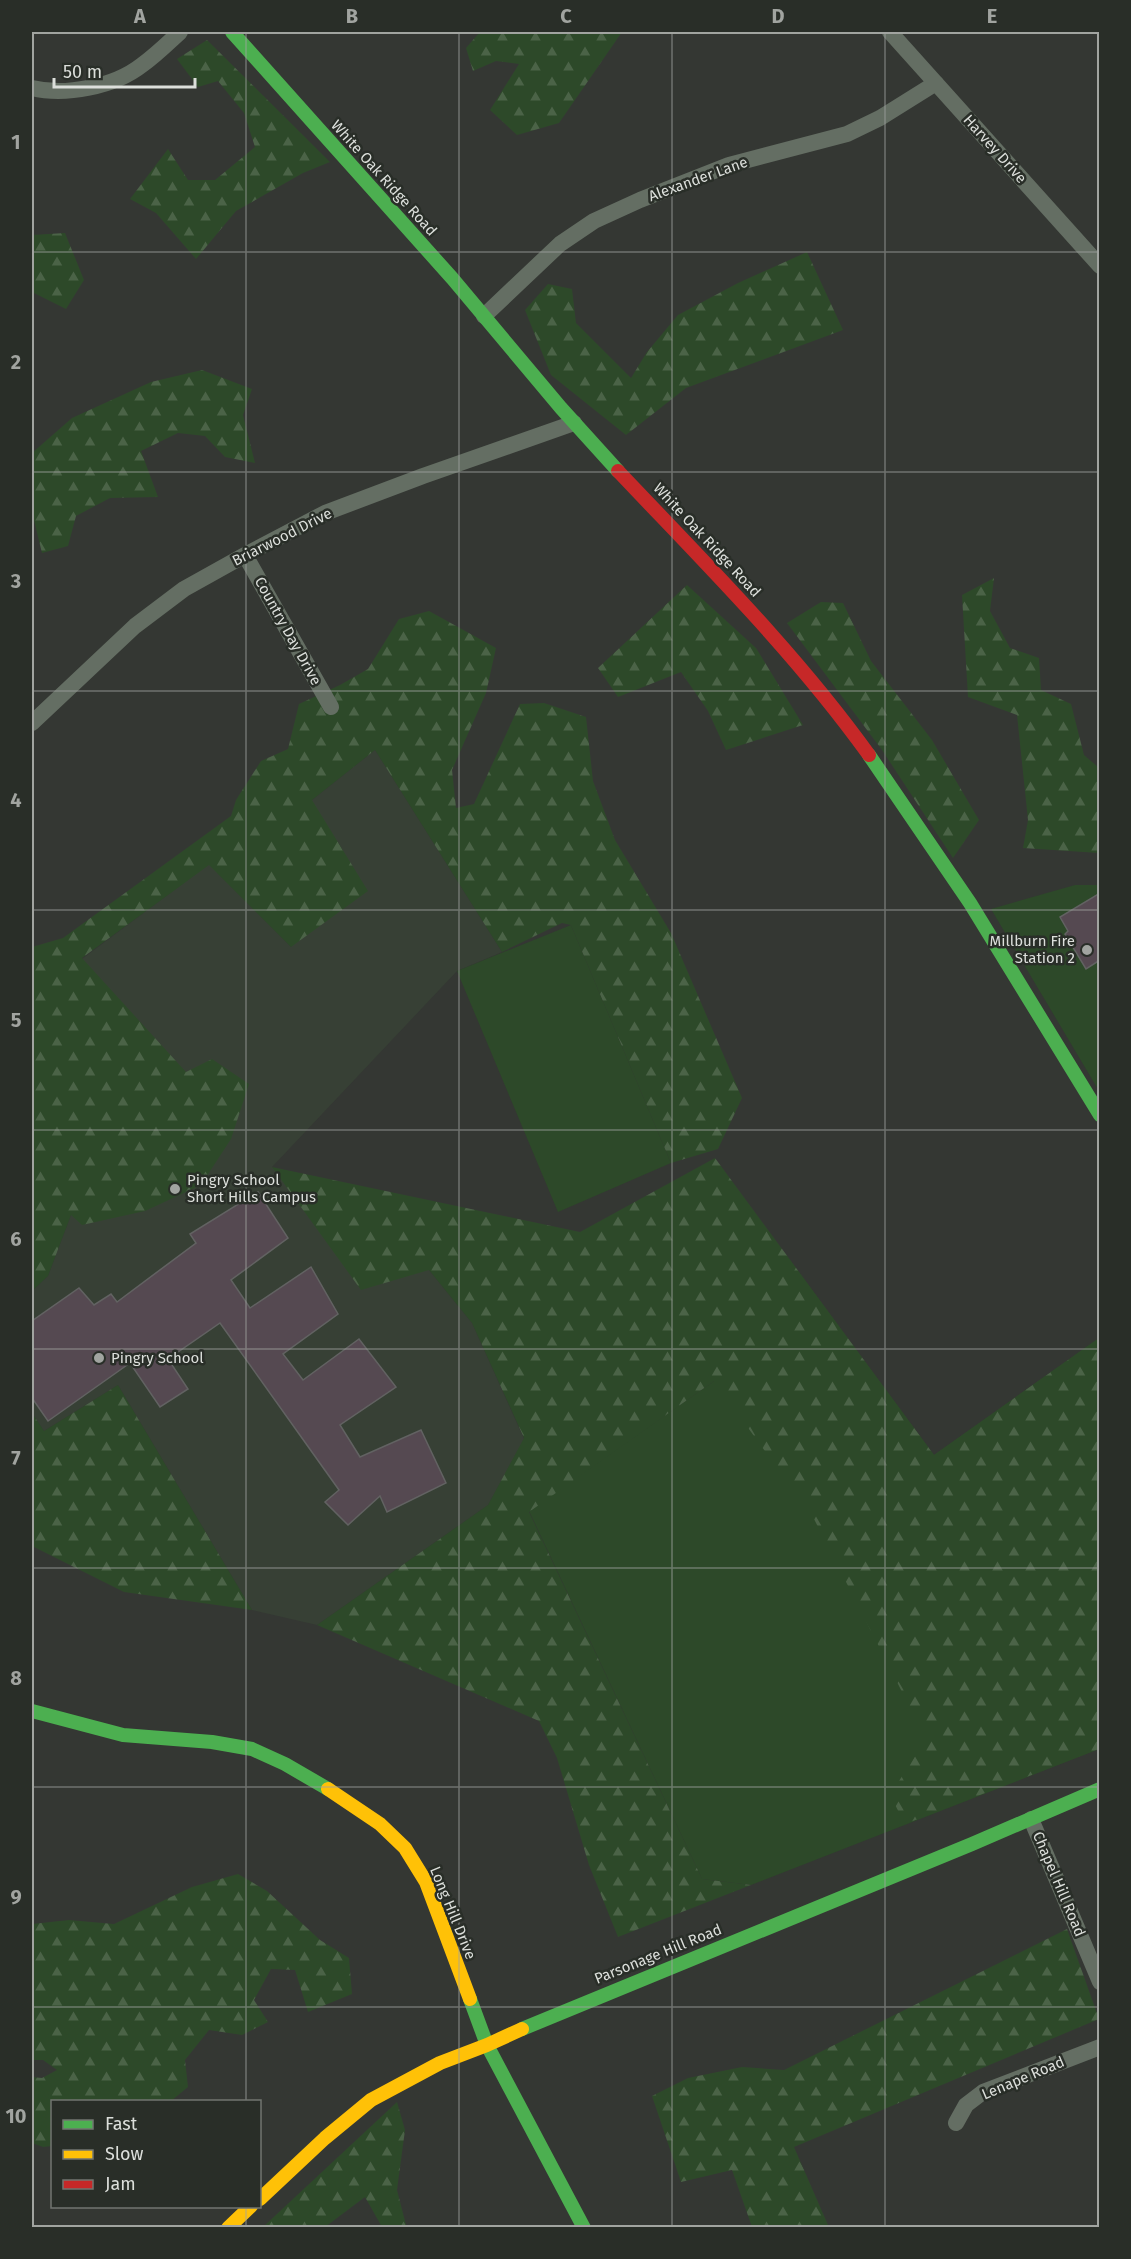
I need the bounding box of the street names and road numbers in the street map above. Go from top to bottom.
street label: Harvey Drive [959,111,1031,187]
street label: White Oak Ridge Road [327,116,441,240]
street label: Alexander Lane [646,153,750,205]
street label: White Oak Ridge Road [649,479,765,601]
street label: Briarwood Drive [229,504,335,570]
street label: Country Day Drive [251,574,325,688]
street label: Chapel Hill Road [1029,1829,1089,1939]
street label: Long Hill Drive [426,1864,480,1962]
street label: Parsonage Hill Road [592,1920,724,1988]
street label: Lenape Road [979,2053,1067,2103]

